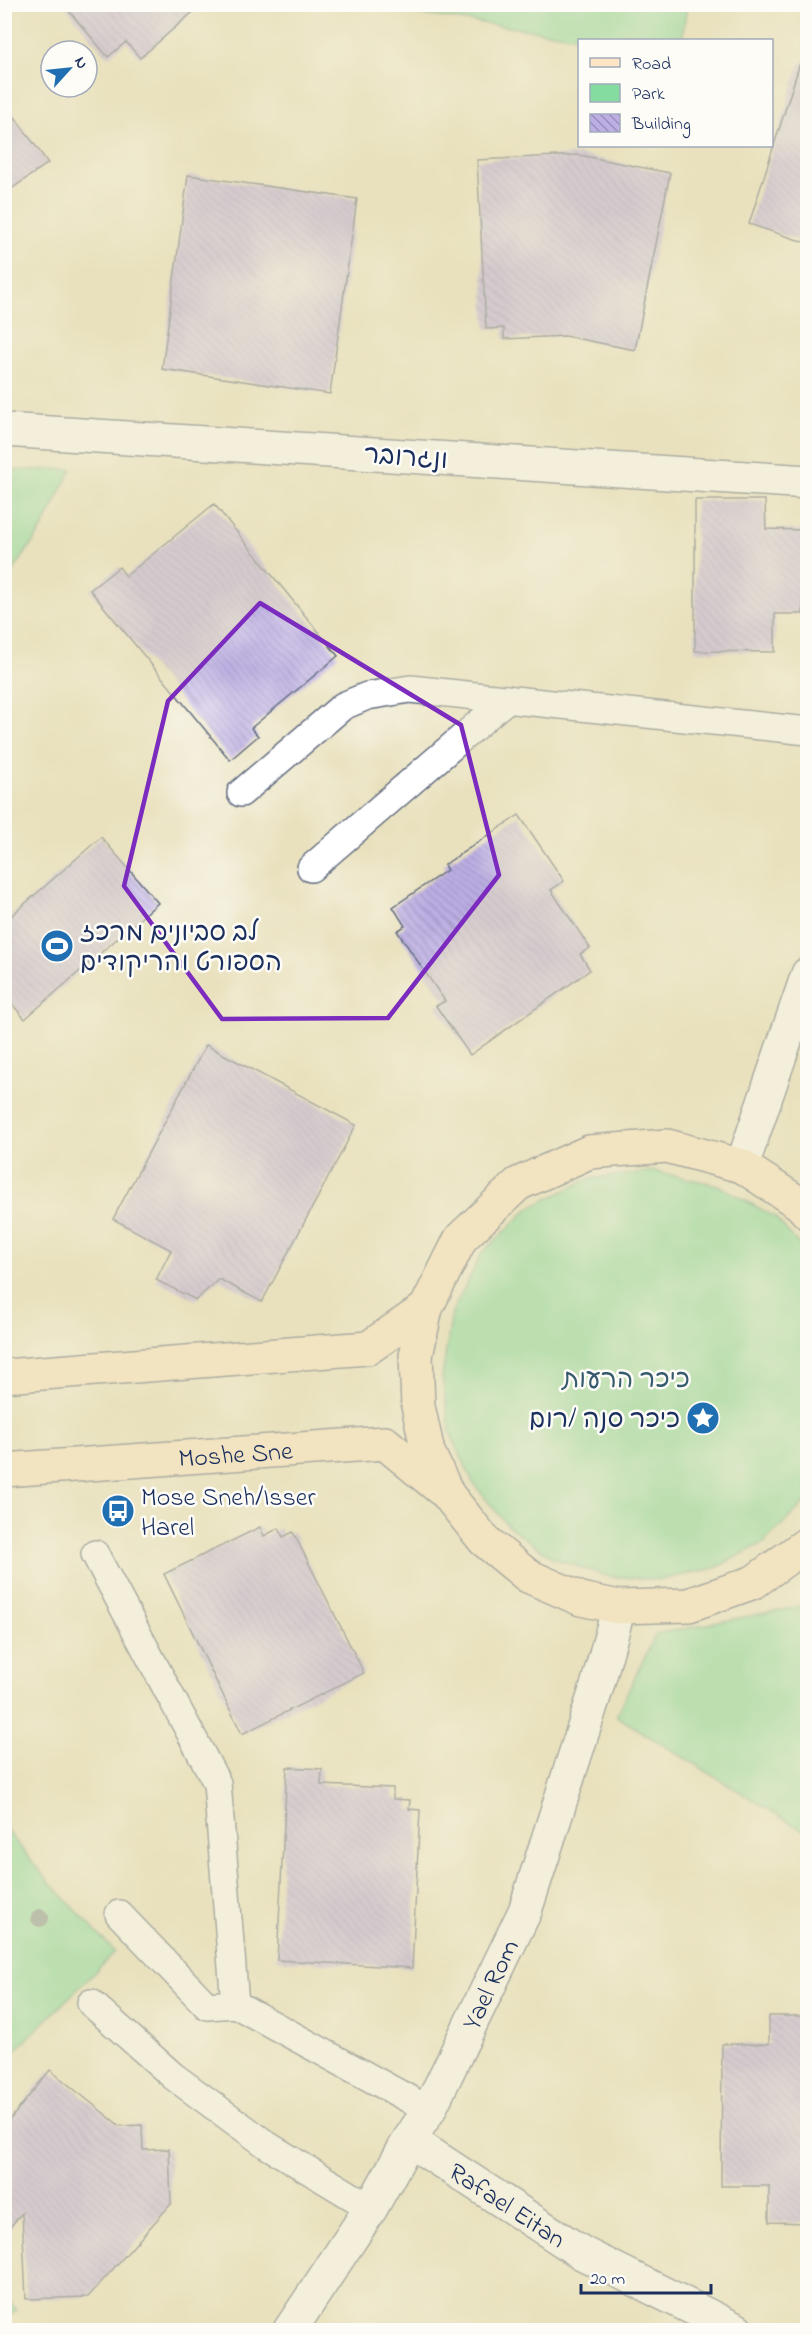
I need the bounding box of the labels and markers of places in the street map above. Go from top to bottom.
place label: לב סביונים מרכז הספורט והריקודים [80,915,282,983]
sports icon: לב סביונים מרכז הספורט והריקודים [39,928,75,964]
place icon: כיכר סנה /רום [685,1400,721,1436]
place label: כיכר סנה /רום [529,1402,680,1440]
place label: Mose Sneh/Isser Harel [141,1480,316,1548]
bus stop icon: Mose Sneh/Isser Harel [100,1493,136,1529]

